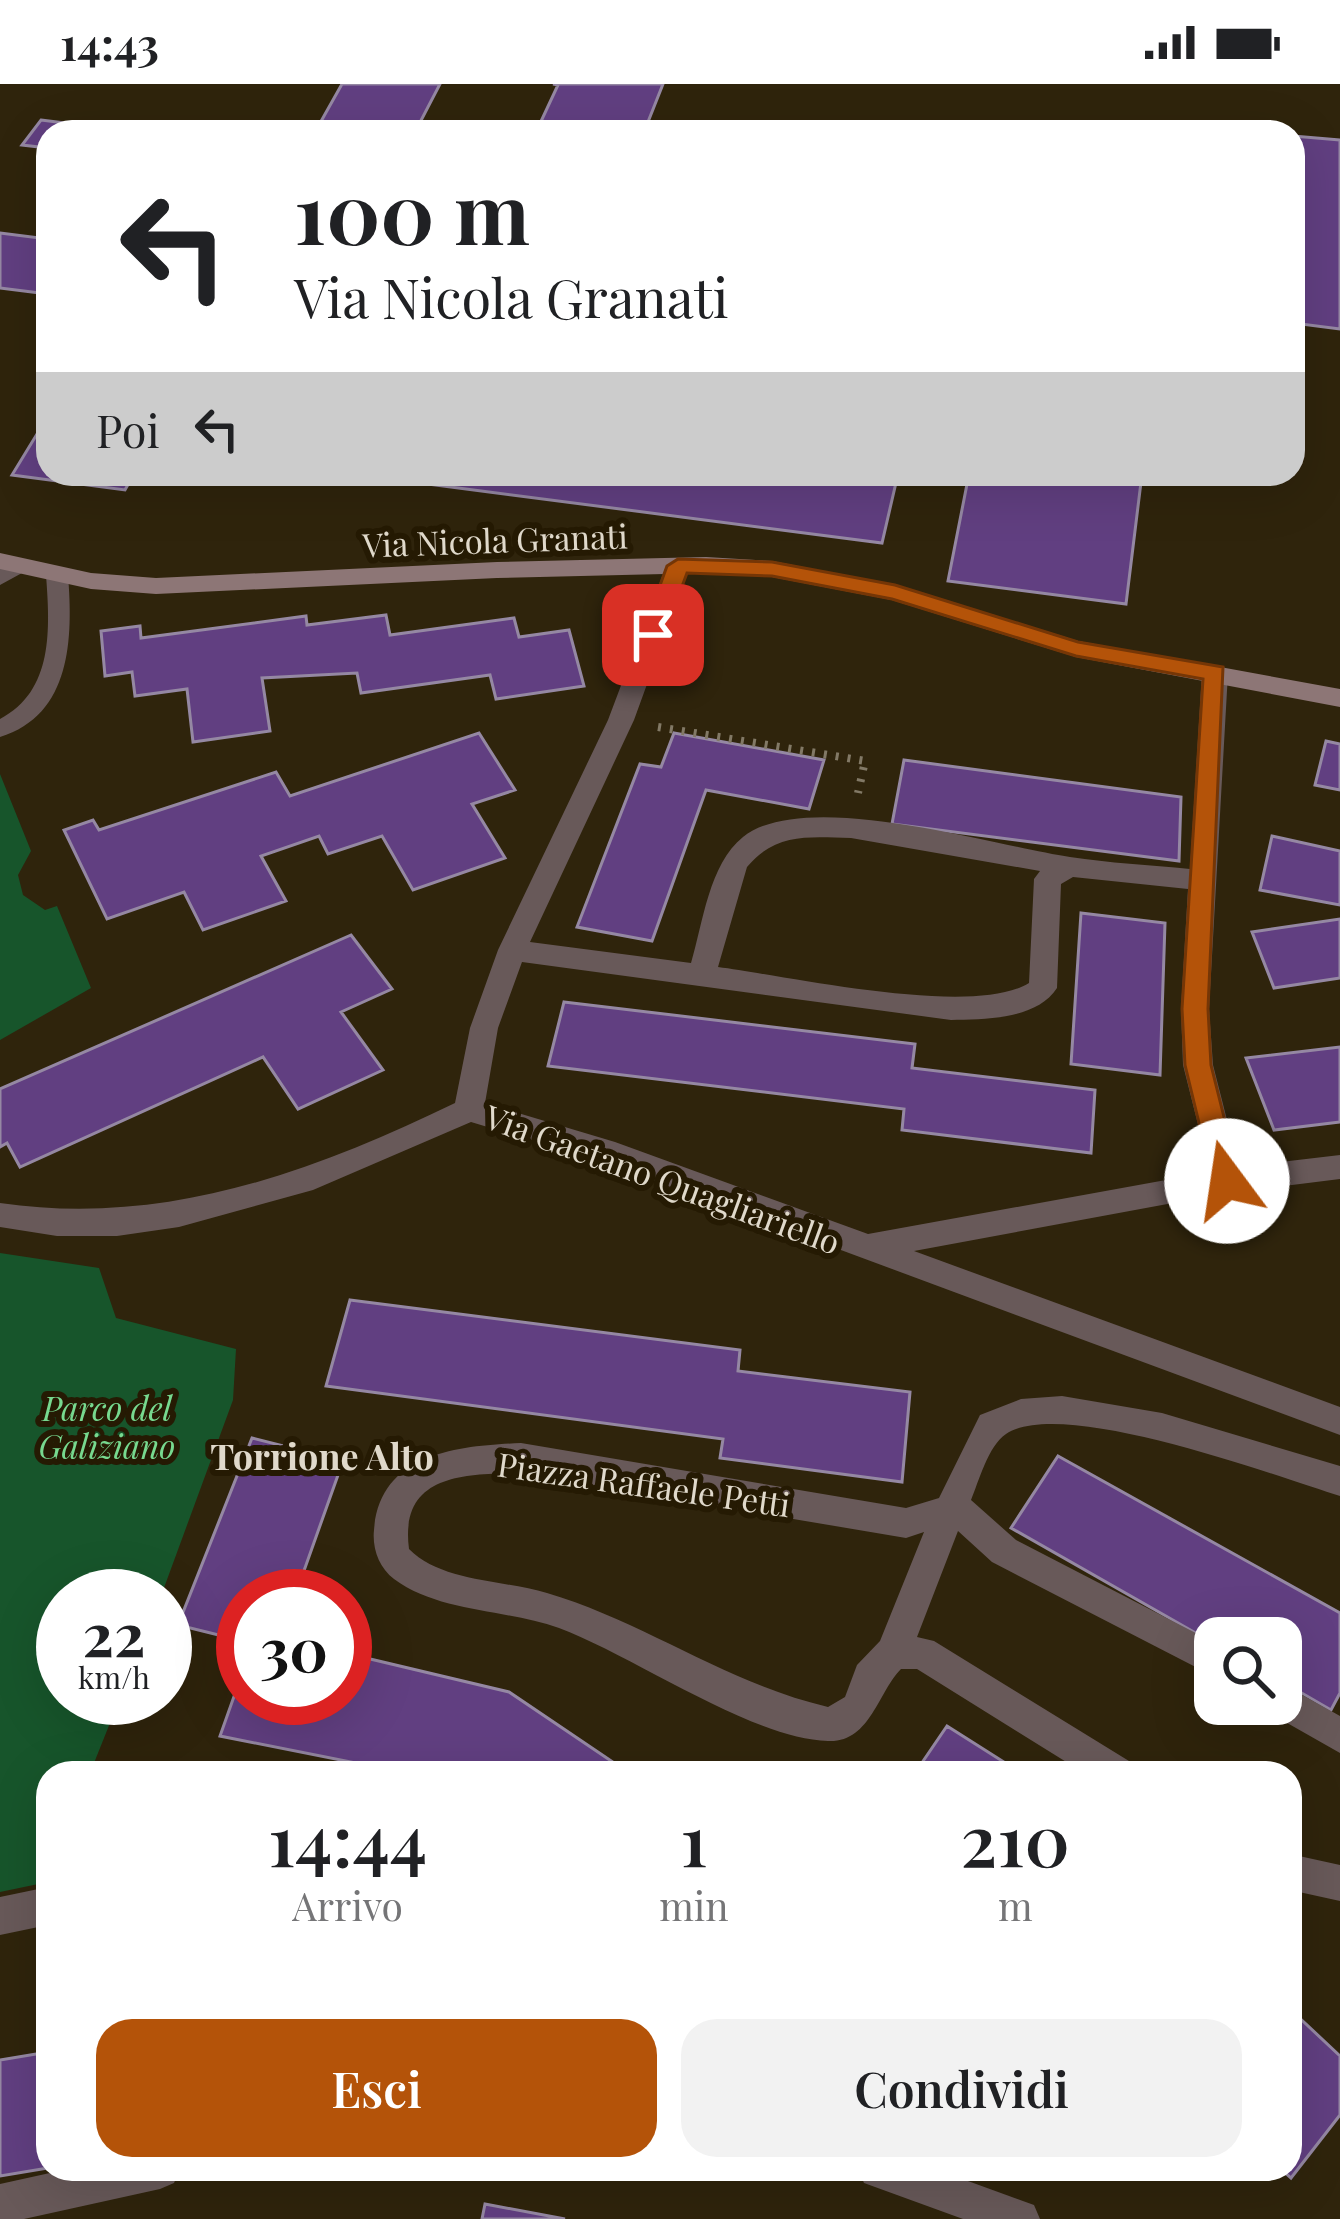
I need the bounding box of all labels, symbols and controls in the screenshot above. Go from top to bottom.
text: 14:43 [60,12,159,72]
text: 100 m [294,154,530,266]
icon: left [96,168,252,324]
text: Via Nicola Granati [294,261,729,333]
icon: left [184,396,250,462]
text: Poi [96,399,160,459]
street label: Via Nicola Granati [361,512,628,566]
pin [602,584,704,686]
icon: arrive [620,602,686,668]
street label: Via Gaetano Quagliariello [478,1093,847,1263]
position arrow [1164,1118,1290,1244]
park label: Parco del Galiziano [39,1385,175,1467]
district label: Torrione Alto [210,1431,434,1479]
street label: Piazza Raffaele Petti [495,1441,793,1525]
speed limit sign: 30 [216,1569,372,1725]
text: 22 [83,1592,145,1672]
map controls [1194,1617,1302,1725]
button: search [1194,1617,1302,1725]
text: km/h [78,1657,150,1697]
text: 14:44 [268,1789,427,1885]
text: 1 [680,1789,708,1885]
text: 210 [961,1789,1070,1885]
text: Arrivo [292,1879,403,1931]
text: min [659,1879,729,1931]
text: m [998,1879,1033,1931]
button: Esci [96,2019,657,2157]
button: Condividi [681,2019,1242,2157]

